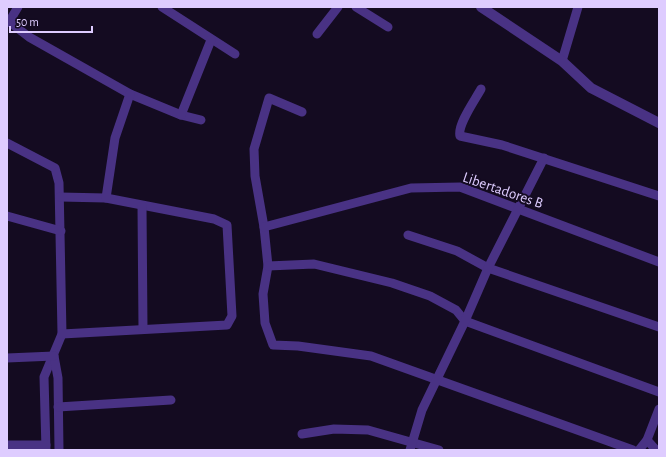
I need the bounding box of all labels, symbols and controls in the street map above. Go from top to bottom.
scale bar [10,8,92,34]
text: 50 m [16,16,39,28]
street label: Libertadores B [461,170,545,211]

